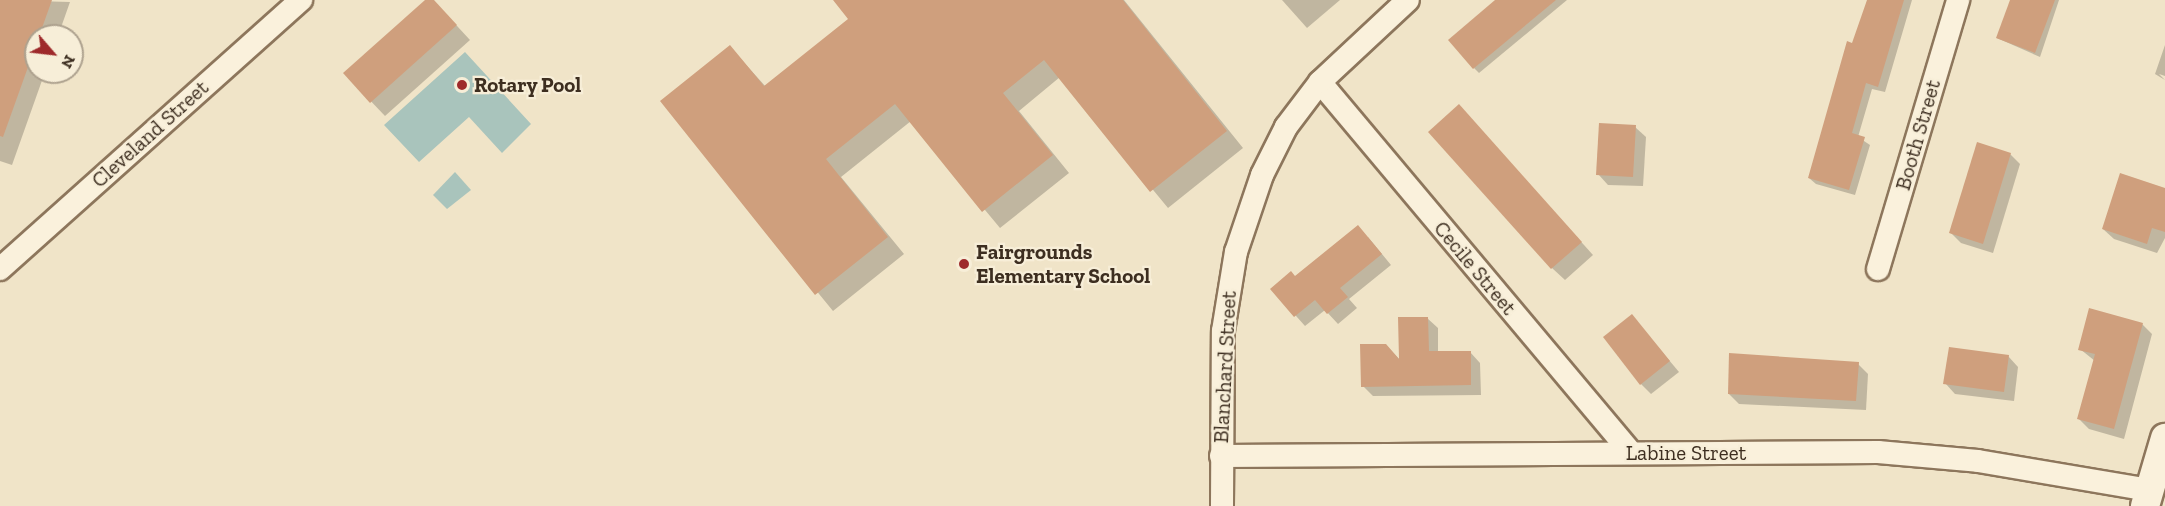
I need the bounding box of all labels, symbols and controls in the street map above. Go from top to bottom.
north arrow [24,24,84,84]
text: N [57,52,80,72]
place label: Rotary Pool [474,72,582,98]
street label: Cleveland Street [86,75,214,193]
street label: Booth Street [1890,77,1946,193]
marker: Rotary Pool [455,78,469,92]
street label: Cecile Street [1429,216,1521,320]
place label: Fairgrounds Elementary School [976,239,1151,289]
marker: Fairgrounds Elementary School [957,257,971,271]
street label: Blanchard Street [1208,290,1242,444]
street label: Labine Street [1626,440,1746,466]

